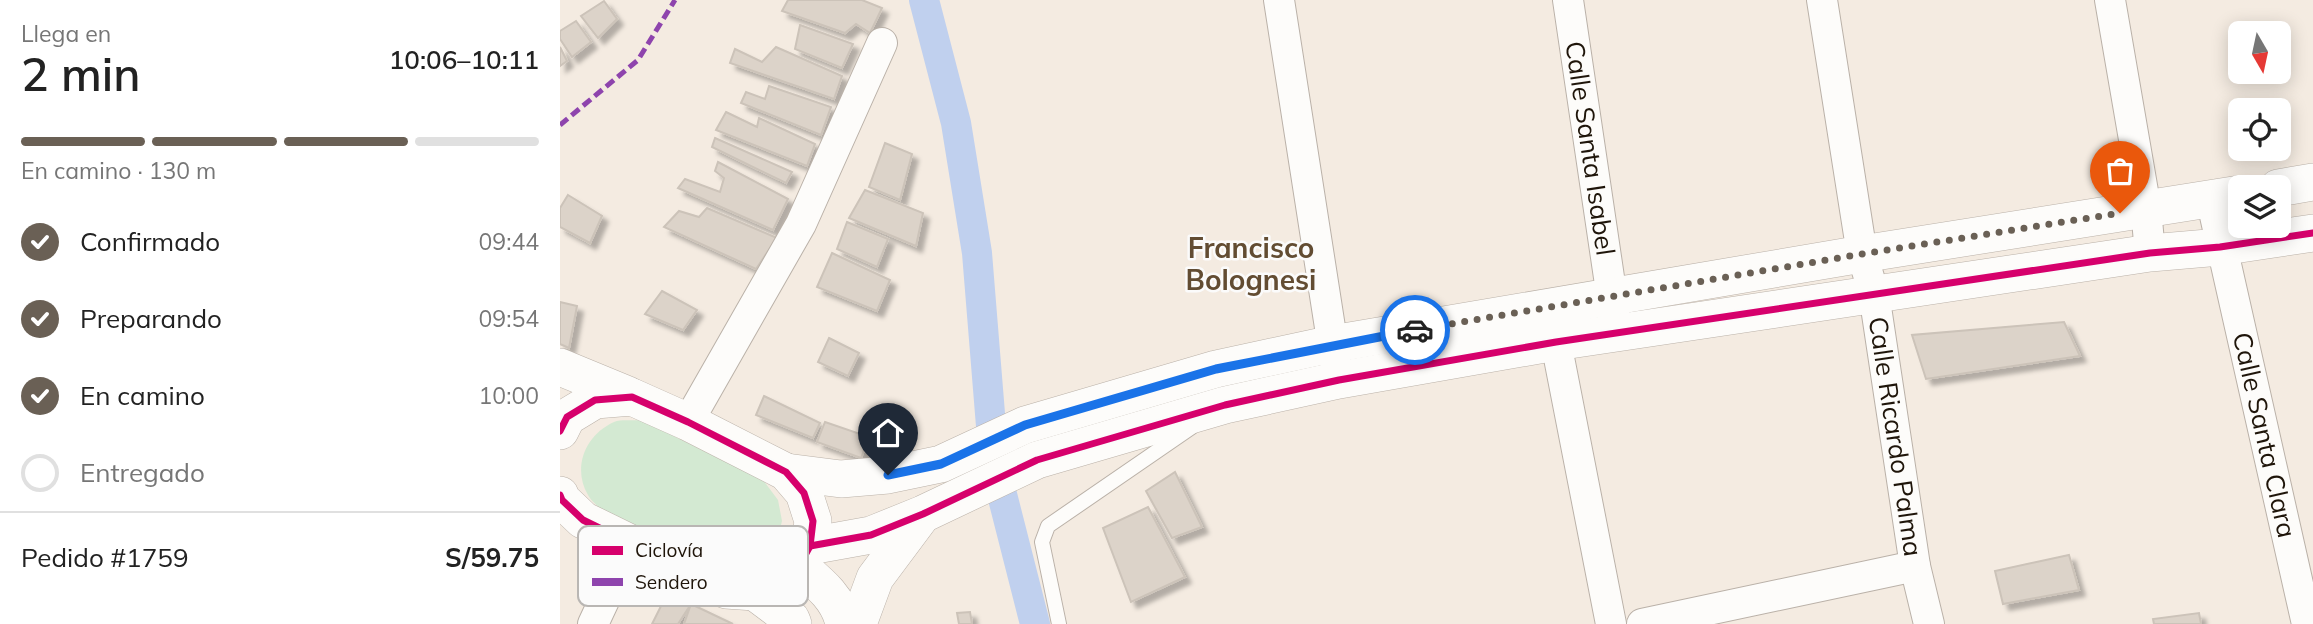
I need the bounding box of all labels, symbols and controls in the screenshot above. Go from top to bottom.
text: Llega en [21,19,111,48]
north arrow [2228,21,2291,84]
map controls [2228,21,2291,238]
street label: Calle Santa Isabel [1558,39,1623,258]
text: 10:06–10:11 [389,43,539,76]
text: 2 min [21,45,140,103]
button: locate [2228,98,2291,161]
pin [2090,141,2150,213]
icon: bag [2101,152,2139,190]
text: En camino · 130 m [21,156,216,185]
button: layers [2228,175,2291,238]
icon: check [21,223,59,261]
text: Confirmado [80,225,220,258]
text: 09:44 [479,227,539,256]
district label: Francisco Bolognesi [1186,230,1316,297]
courier [1380,295,1450,365]
icon: check [21,300,59,338]
text: Preparando [80,302,222,335]
text: 09:54 [479,304,539,333]
icon: car [1396,311,1434,349]
street label: Calle Ricardo Palma [1862,314,1930,559]
street label: Calle Santa Clara [2226,329,2304,541]
icon: check [21,377,59,415]
text: En camino [80,379,205,412]
text: 10:00 [479,381,539,410]
pin [858,403,918,475]
icon: home [869,414,907,452]
text: Entregado [80,456,205,489]
legend [578,526,808,606]
text: Ciclovía [635,538,703,562]
text: Pedido #1759 [21,541,189,574]
text: S/59.75 [445,541,539,574]
text: Sendero [635,570,708,594]

